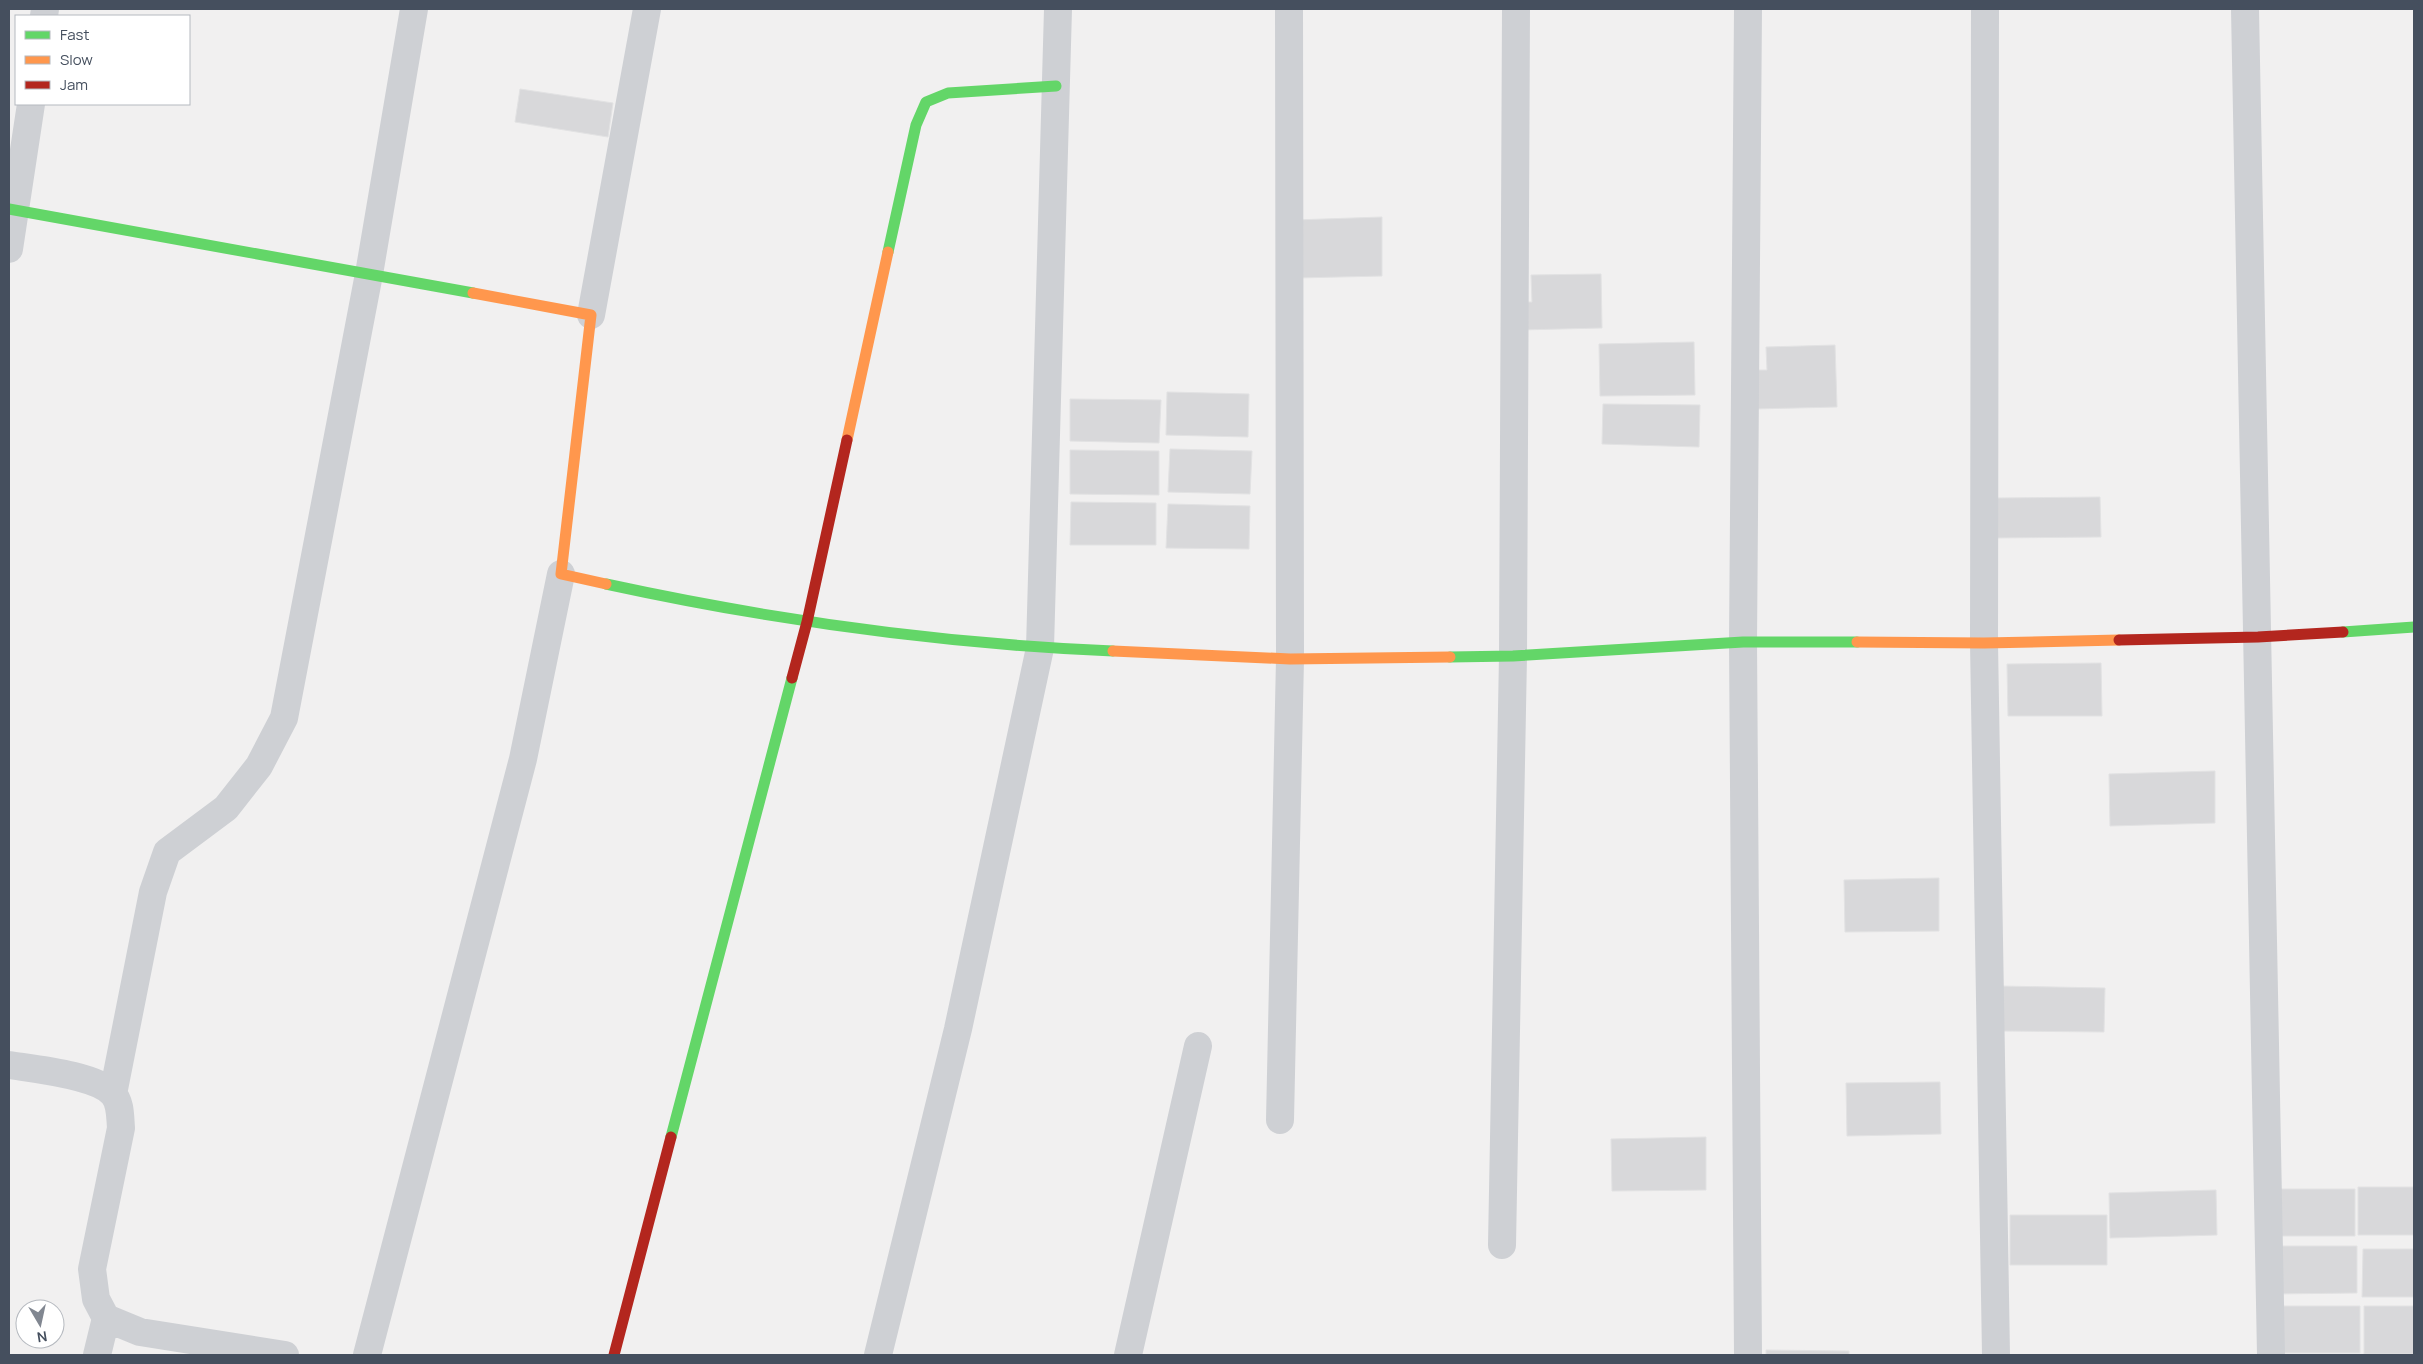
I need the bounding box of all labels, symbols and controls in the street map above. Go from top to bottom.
legend [15,15,190,105]
text: Fast [60,24,89,45]
text: Slow [60,49,93,70]
text: Jam [60,74,88,95]
north arrow [15,1299,65,1349]
text: N [36,1327,49,1348]

